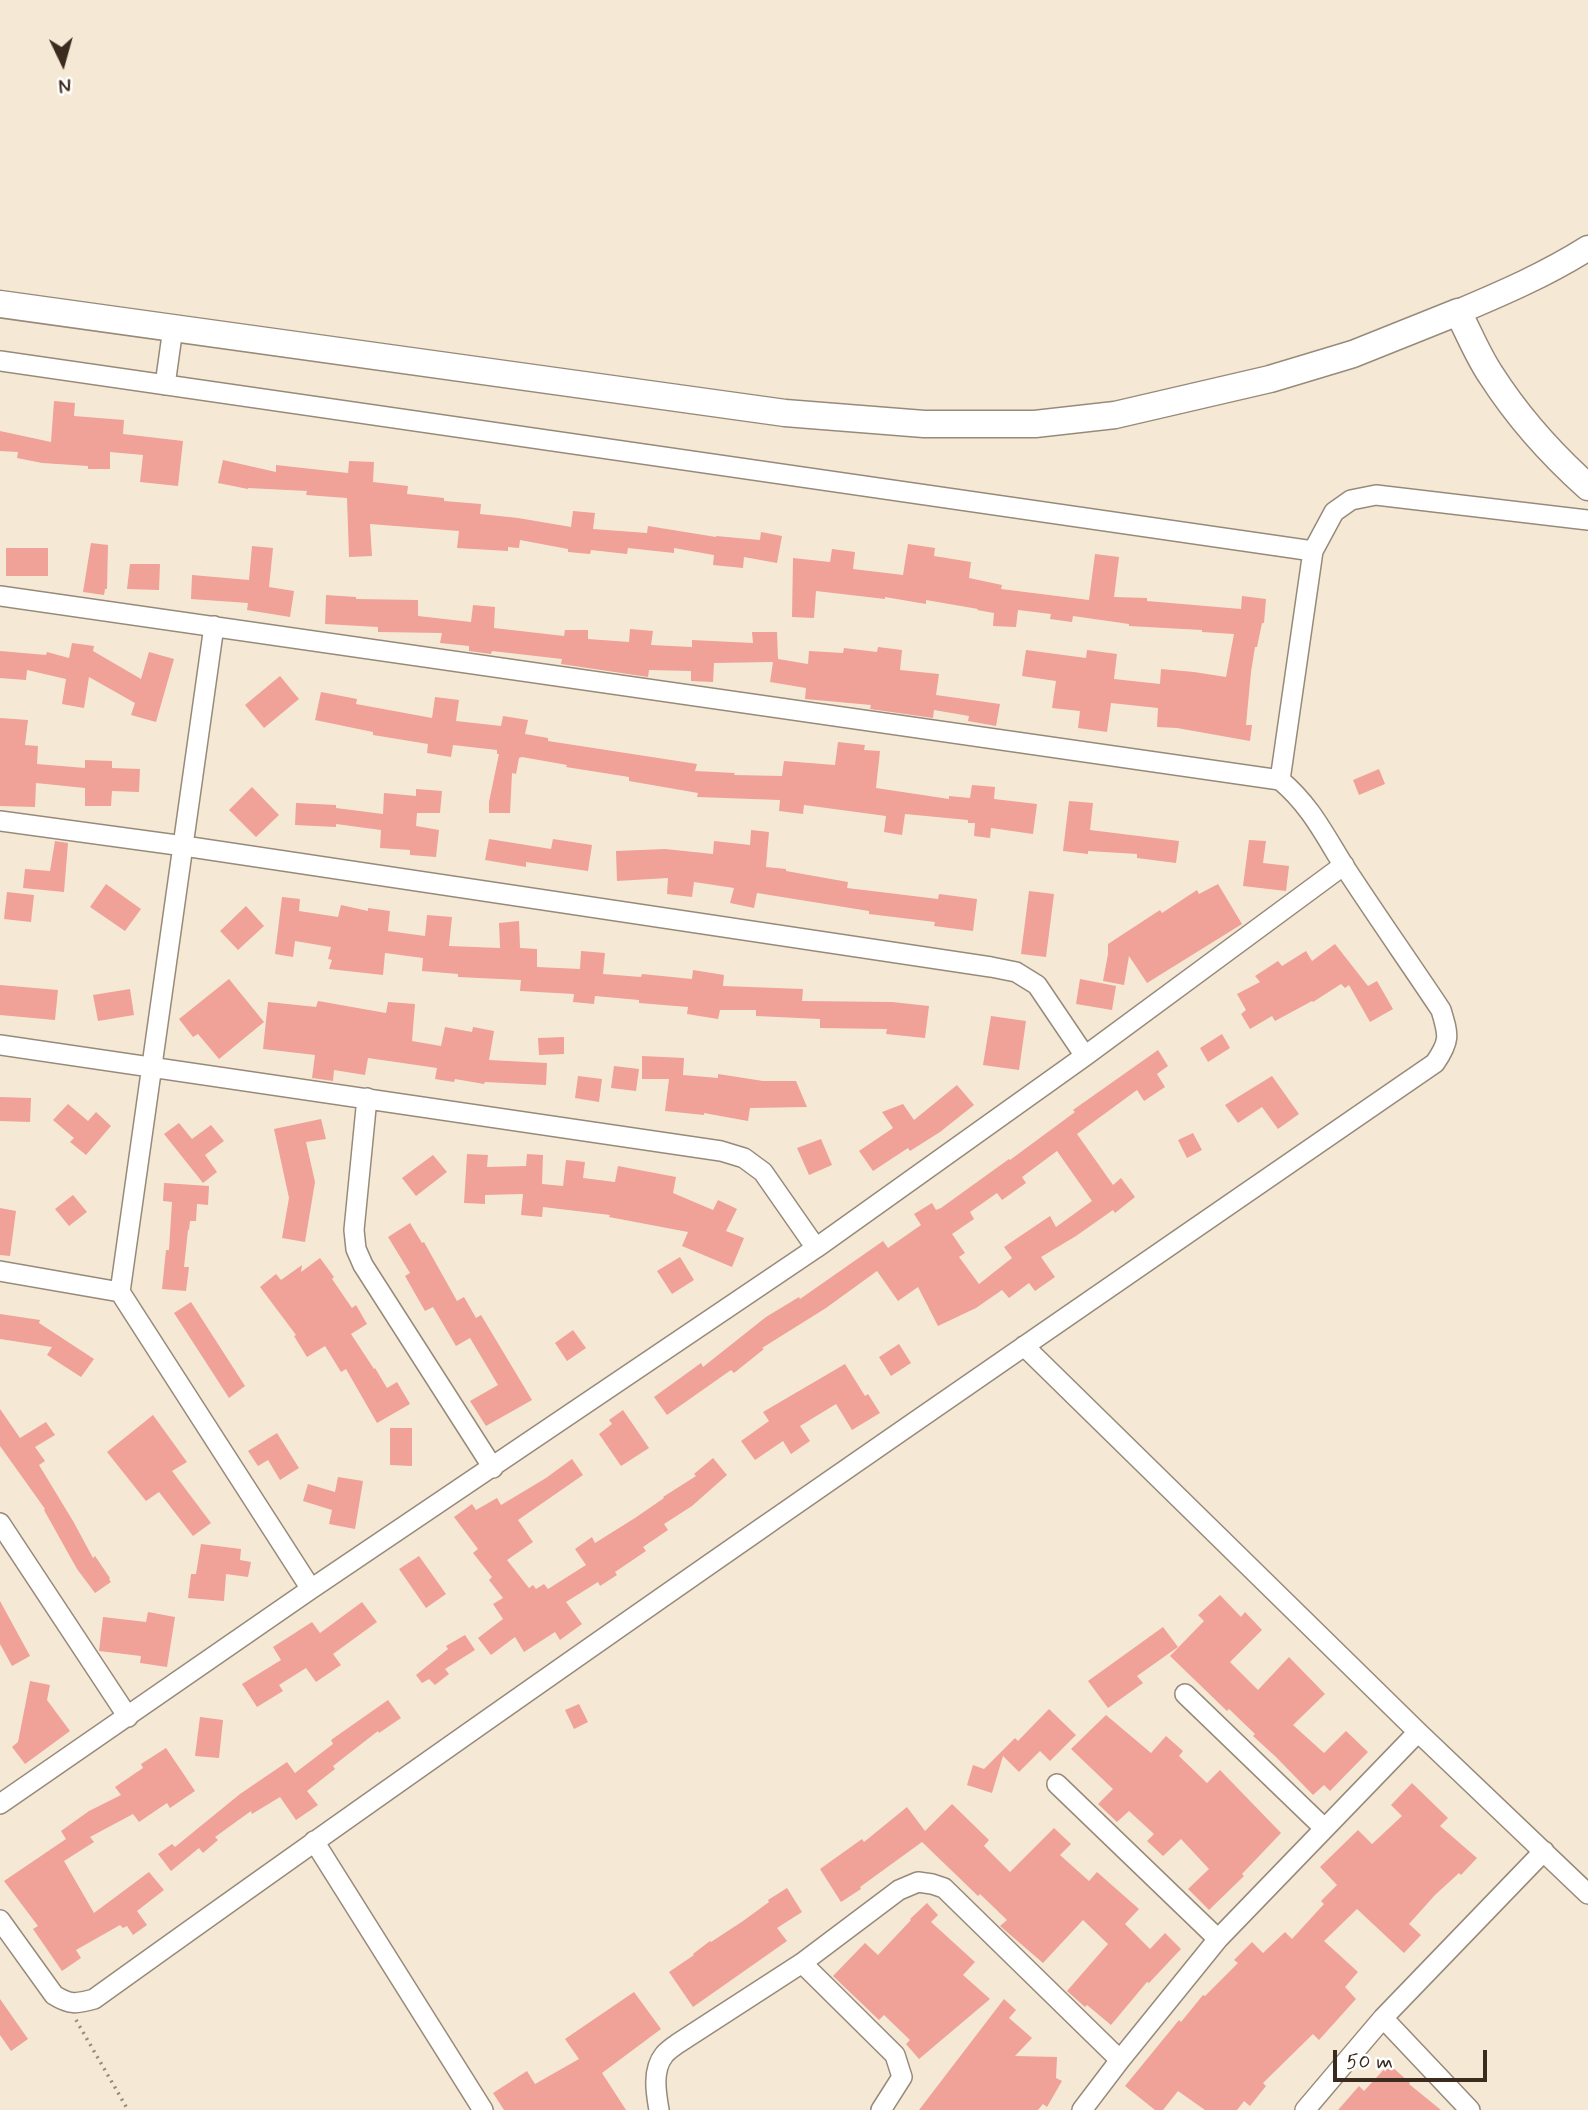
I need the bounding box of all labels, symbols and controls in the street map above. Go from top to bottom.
north arrow [28,28,98,98]
text: N [57,71,72,97]
scale bar [1336,2036,1490,2080]
text: 50 m [1346,2048,1393,2076]

